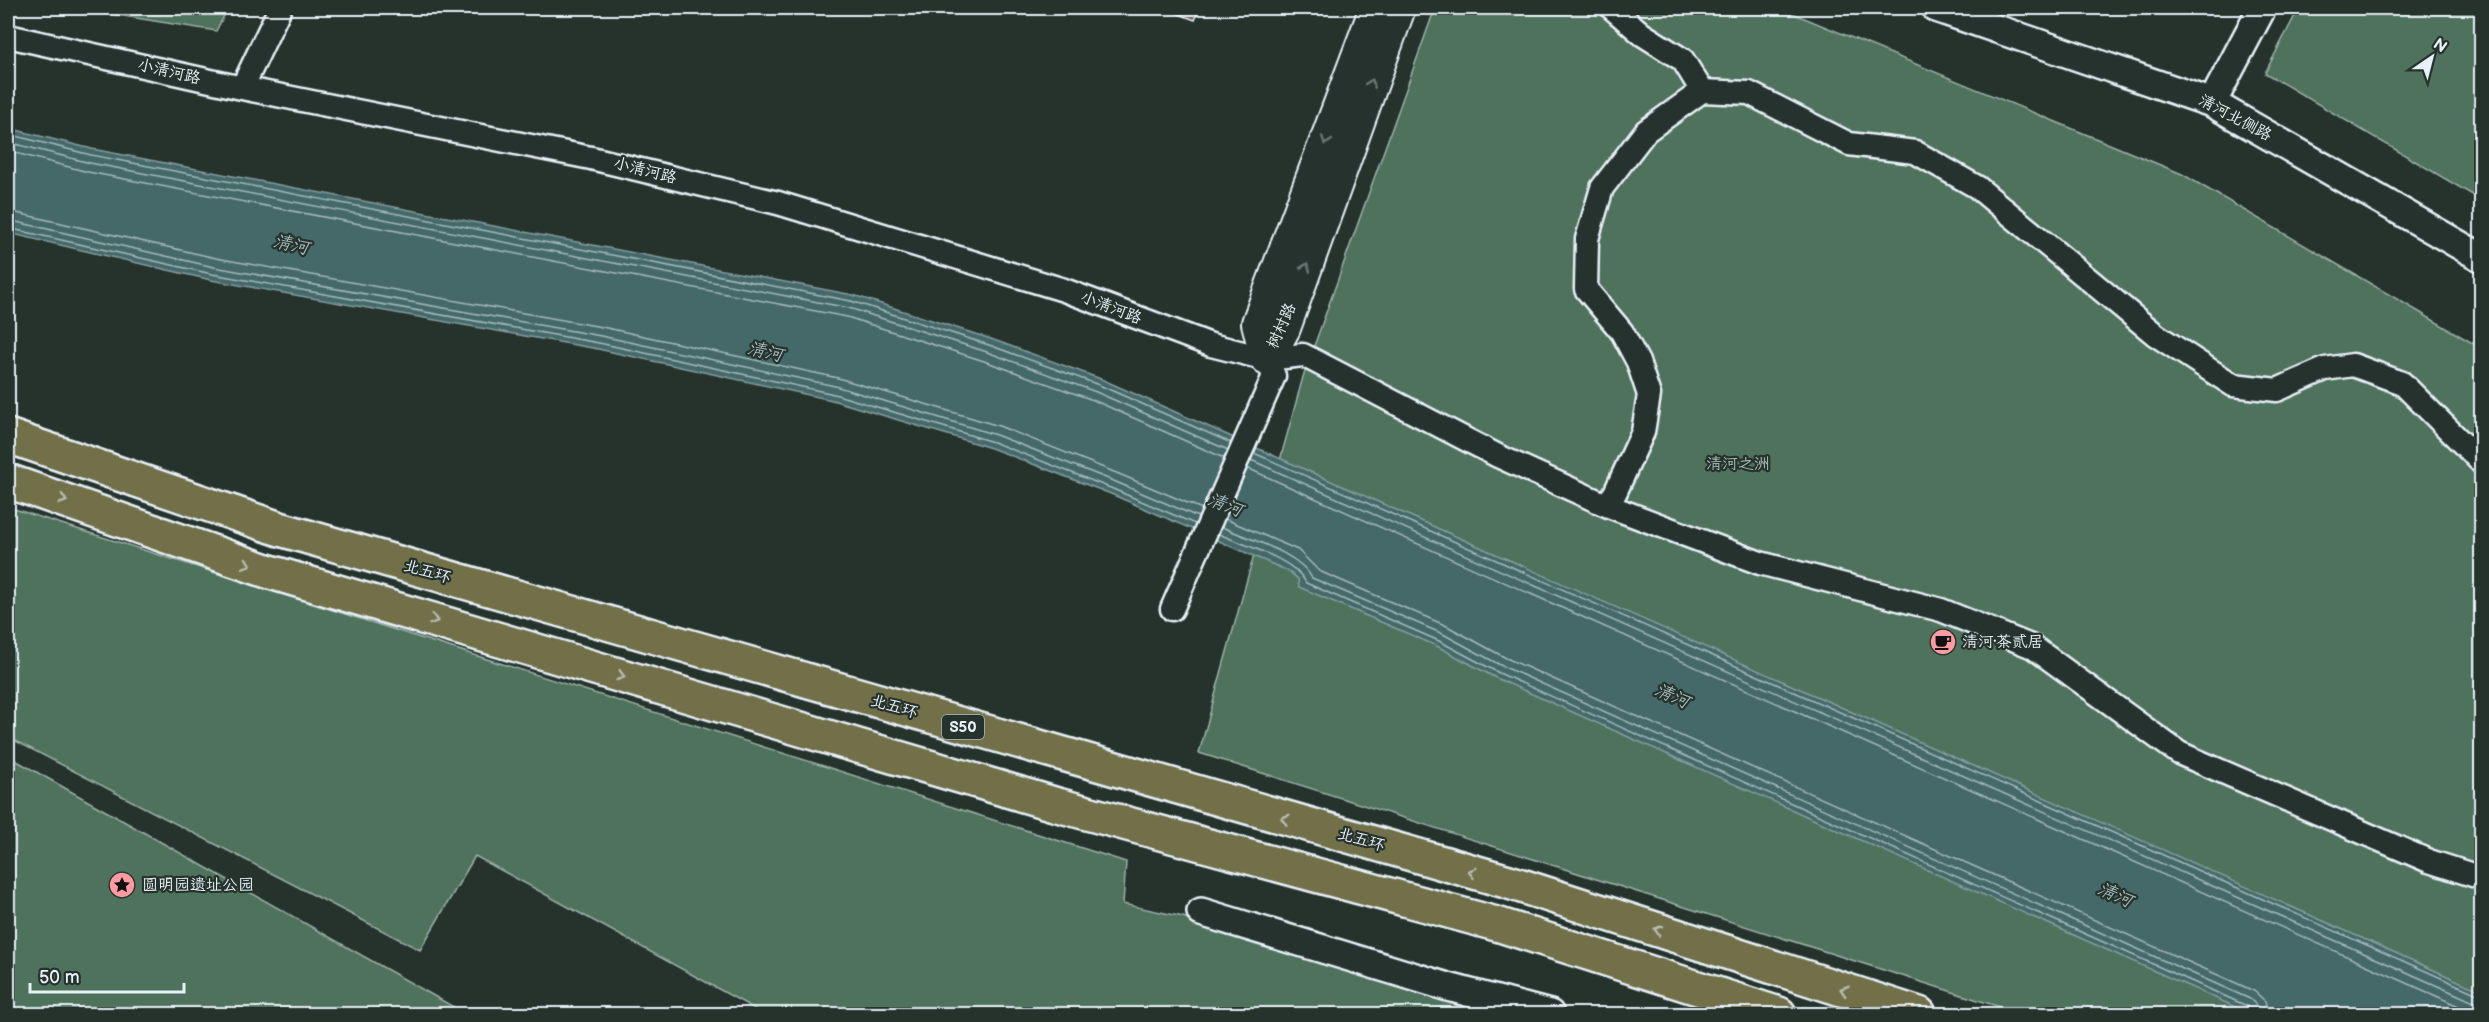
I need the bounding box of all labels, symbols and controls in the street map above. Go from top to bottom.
north arrow [2402,27,2462,87]
text: N [2429,35,2450,57]
street label: 小清河路 [136,56,202,88]
one-way arrow [1363,78,1376,89]
street label: 清河北侧路 [2195,91,2275,145]
one-way arrow [1320,135,1333,146]
street label: 小清河路 [612,154,678,188]
water label: 清河 [271,231,314,260]
one-way arrow [1298,262,1311,273]
street label: 小清河路 [1078,288,1144,328]
street label: 树村路 [1264,300,1300,352]
water label: 清河 [745,338,788,367]
park label: 清河之洲 [1706,455,1770,474]
water label: 清河 [1204,489,1248,522]
one-way arrow [57,493,68,506]
street label: 北五环 [401,556,453,588]
one-way arrow [241,557,252,570]
one-way arrow [428,613,439,625]
cafe icon: 清河·茶贰居 [1928,627,1958,657]
place label: 清河·茶贰居 [1962,633,2044,652]
one-way arrow [615,669,626,681]
water label: 清河 [1651,679,1695,714]
street label: 北五环 [868,691,920,723]
road number: S50 [942,715,984,739]
one-way arrow [1280,813,1290,826]
street label: 北五环 [1335,824,1387,856]
one-way arrow [1467,867,1478,879]
place icon: 圆明园遗址公园 [107,870,137,900]
place label: 圆明园遗址公园 [142,876,254,895]
water label: 清河 [2094,878,2138,913]
one-way arrow [1653,925,1664,938]
scale bar [30,956,184,994]
text: 50 m [39,967,80,988]
one-way arrow [1839,985,1850,997]

